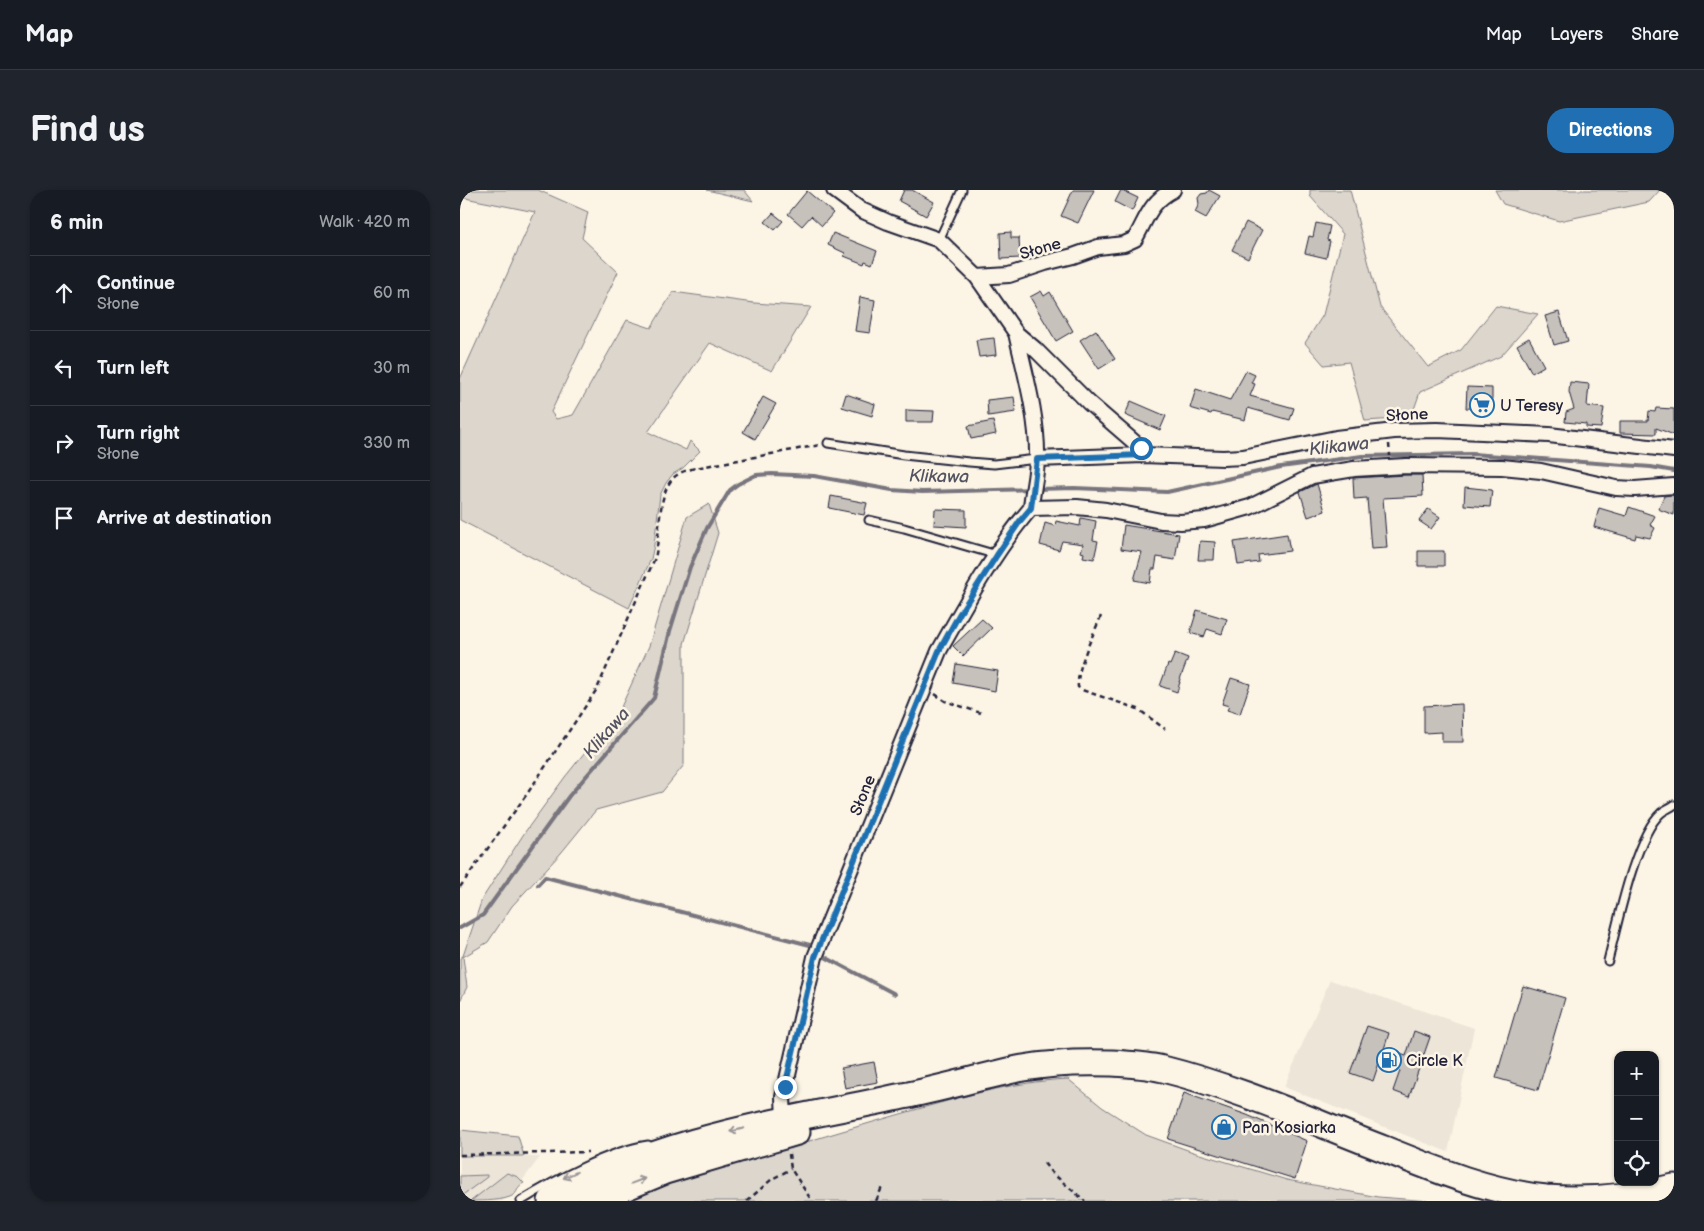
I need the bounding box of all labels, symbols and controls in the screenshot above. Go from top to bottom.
text: Map [25,20,73,49]
text: Map [1486,24,1522,45]
text: Layers [1550,24,1603,45]
text: Share [1631,24,1679,45]
button: Directions [1547,108,1674,153]
text: Find us [30,109,145,152]
text: 6 min [50,210,103,235]
text: Walk · 420 m [319,213,410,232]
street label: Słone [1018,234,1064,264]
text: Continue [97,272,175,295]
icon: ahead [50,279,78,307]
text: 60 m [373,284,410,303]
text: Słone [97,295,139,314]
icon: left [50,354,78,382]
text: Turn left [97,357,169,380]
text: 30 m [373,359,410,378]
supermarket icon: U Teresy [1469,392,1495,418]
place label: U Teresy [1500,397,1564,416]
street label: Słone [1386,405,1429,426]
text: Turn right [97,422,180,445]
icon: right [50,429,78,457]
water label: Klikawa [1308,433,1370,460]
text: 330 m [363,434,410,453]
route start [1130,437,1153,460]
text: Słone [97,445,139,464]
water label: Klikawa [909,465,969,488]
icon: arrive [50,504,78,532]
text: Arrive at destination [97,507,272,530]
water label: Klikawa [579,704,634,763]
street label: Słone [847,772,880,819]
fuel station icon: Circle K [1376,1047,1402,1073]
map controls [1614,1051,1659,1186]
button: + [1614,1051,1659,1096]
place label: Circle K [1406,1052,1463,1071]
route end [774,1076,797,1099]
button: − [1614,1096,1659,1141]
shop icon: Pan Kosiarka [1211,1114,1237,1140]
place label: Pan Kosiarka [1242,1119,1336,1138]
one-way arrow [729,1126,745,1135]
button: locate [1614,1141,1659,1186]
one-way arrow [563,1170,578,1180]
one-way arrow [630,1176,645,1185]

